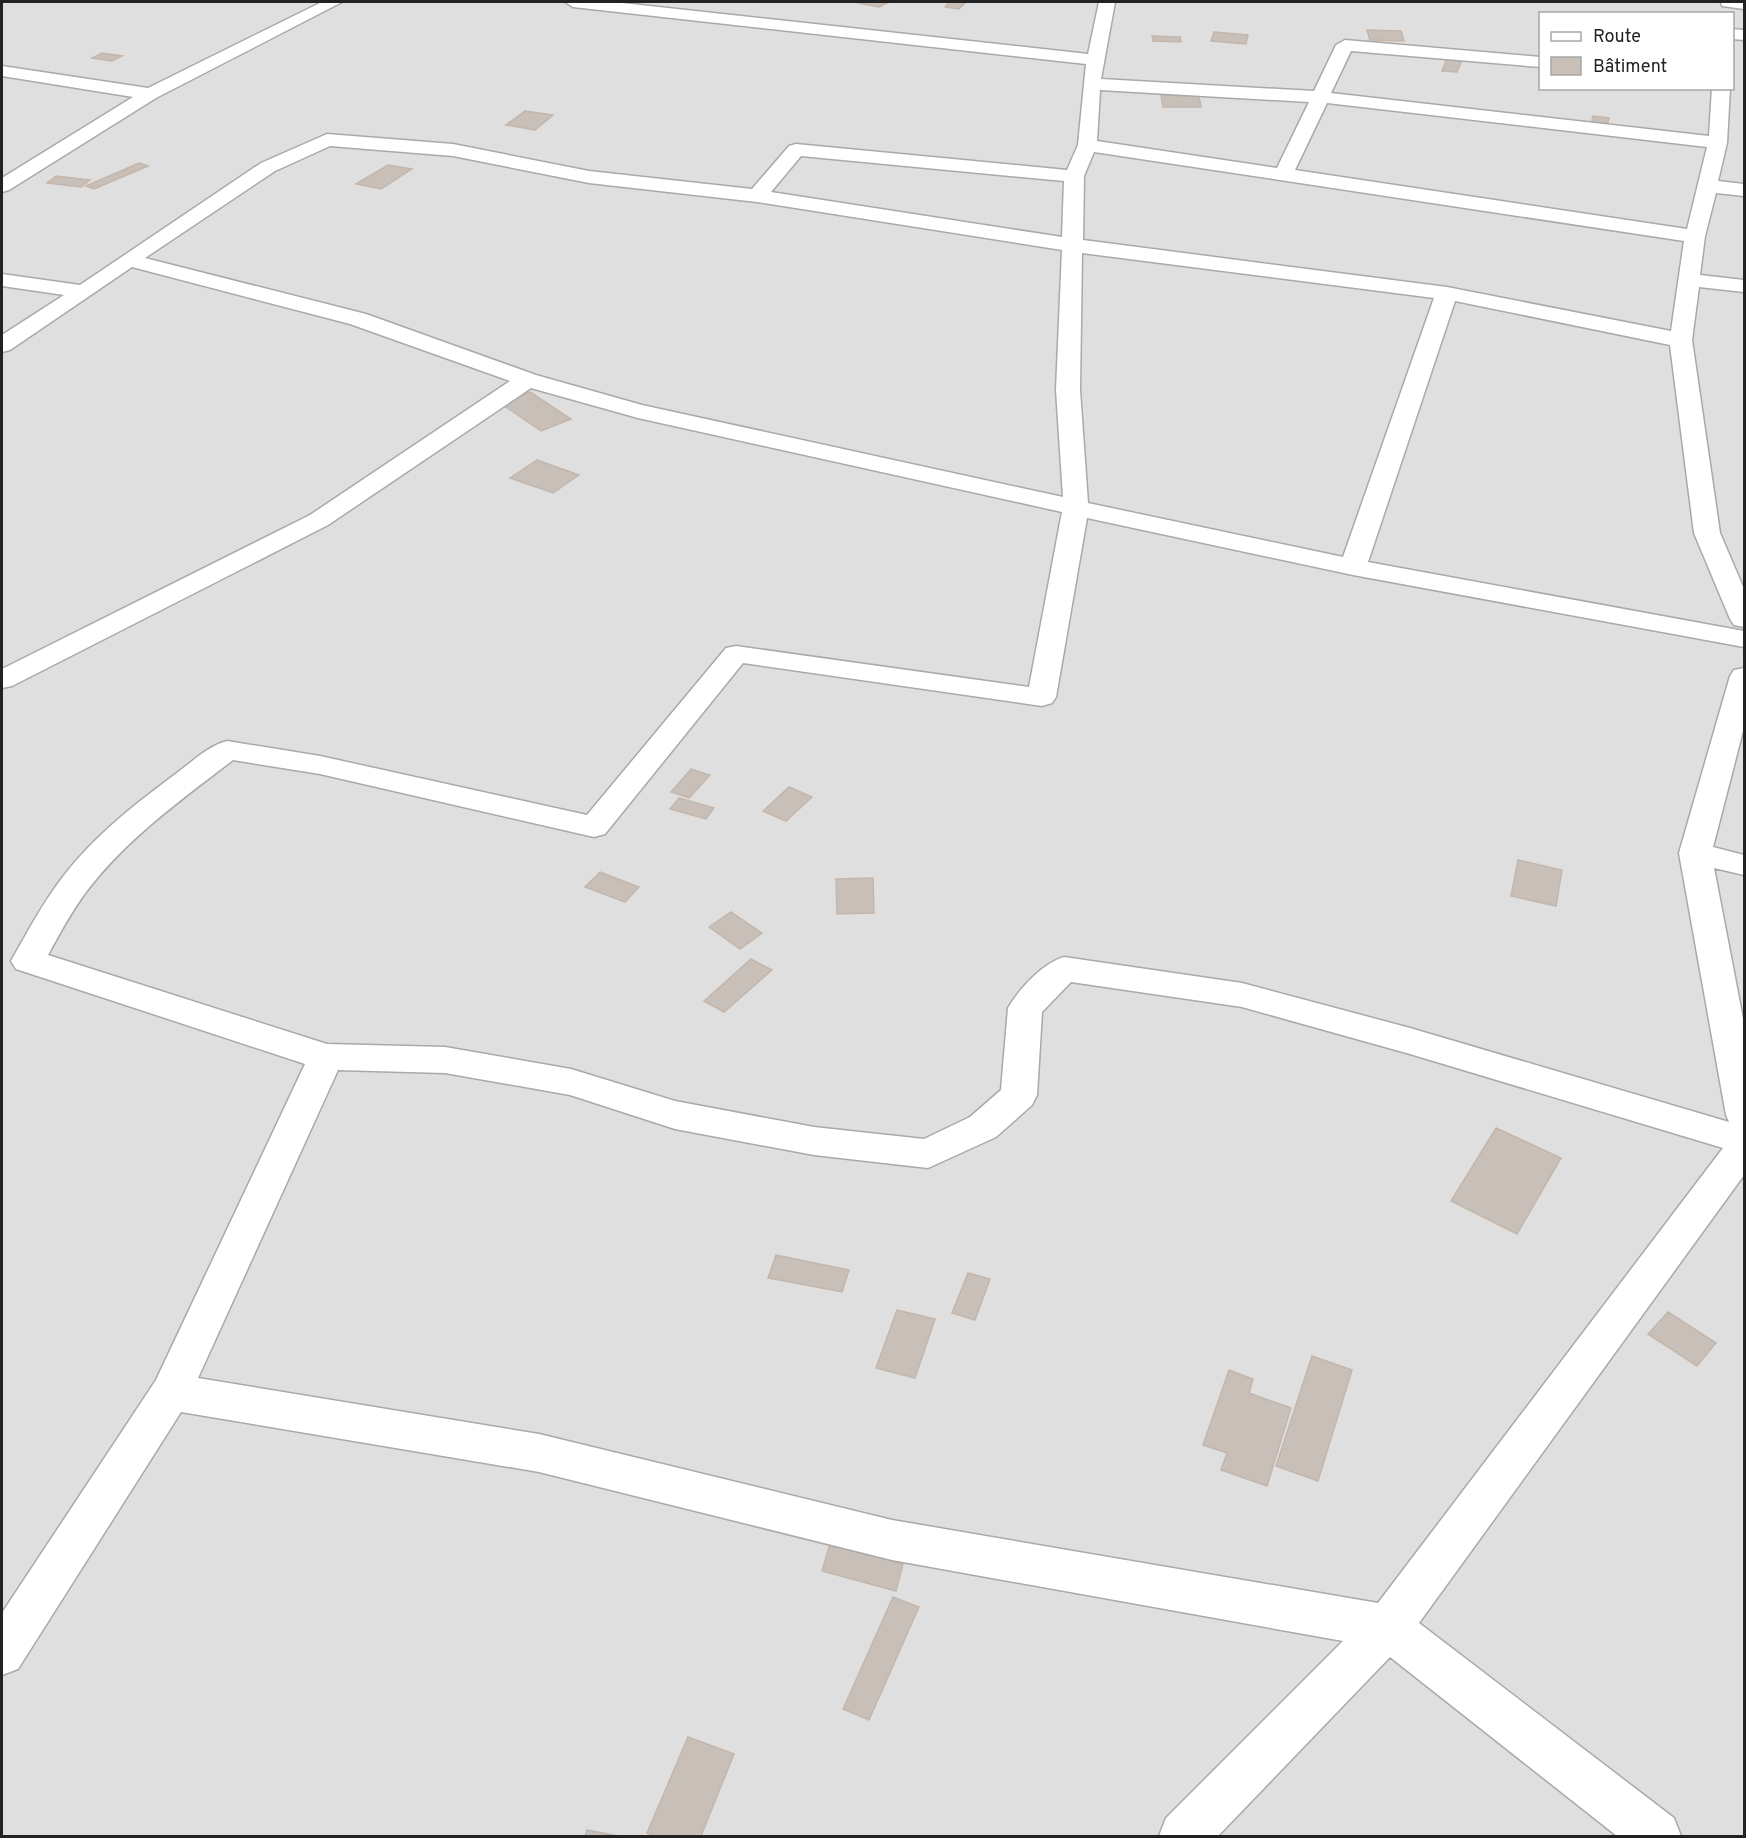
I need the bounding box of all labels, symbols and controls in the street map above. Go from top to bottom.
legend [1539,12,1734,90]
text: Route [1593,26,1641,49]
text: Bâtiment [1593,56,1667,79]

